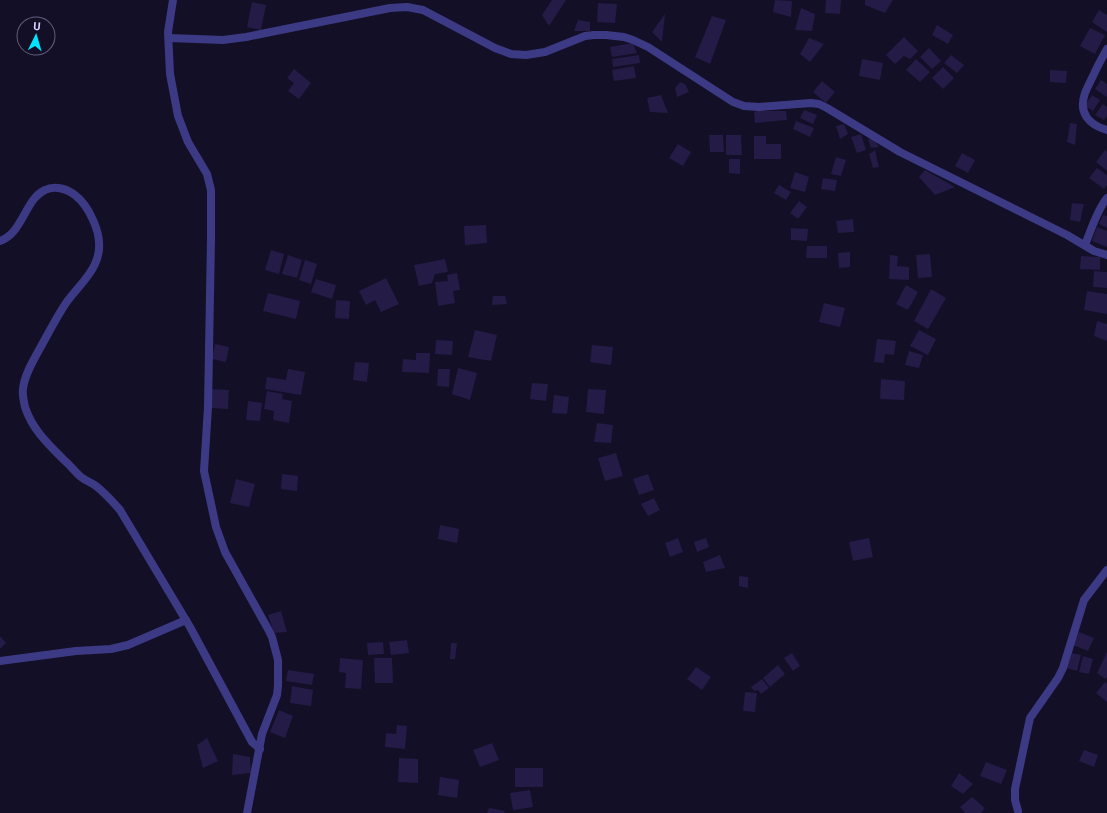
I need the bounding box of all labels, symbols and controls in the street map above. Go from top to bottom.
north arrow [16,16,56,56]
text: U [33,20,41,33]

